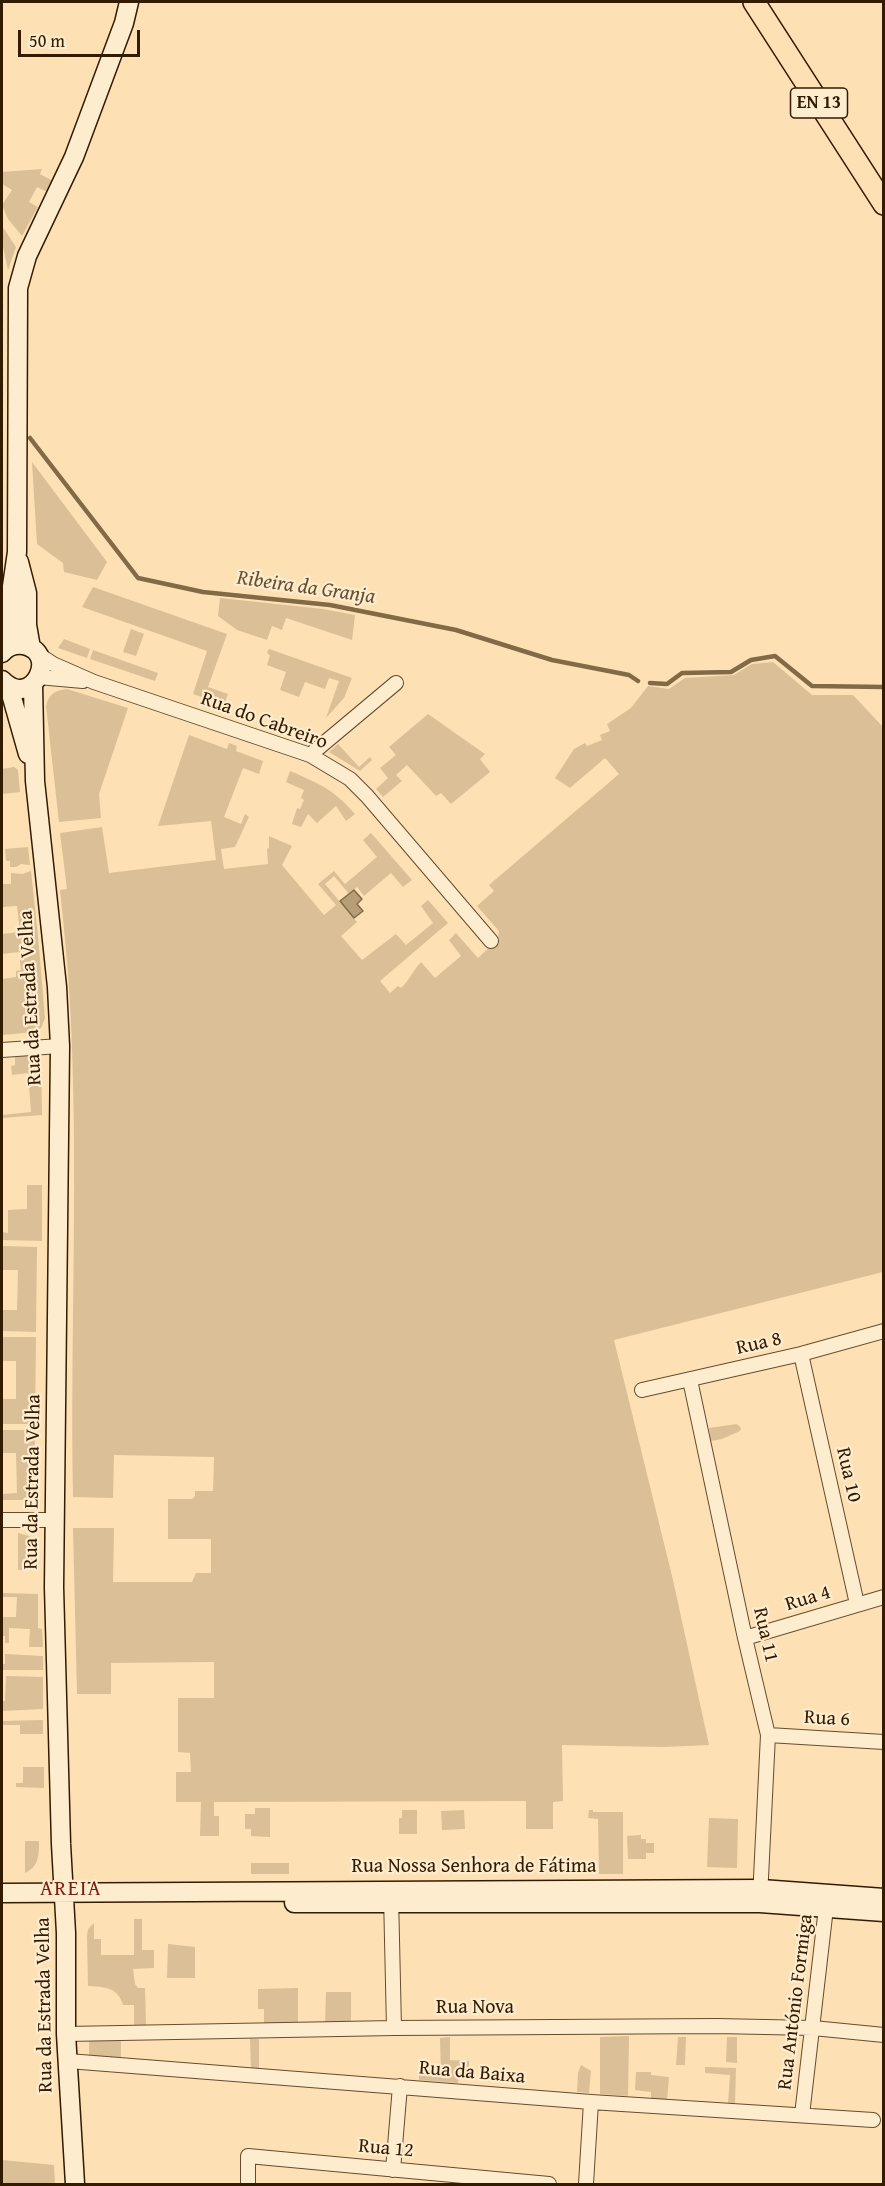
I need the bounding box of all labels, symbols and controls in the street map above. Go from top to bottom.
scale bar [21,18,142,56]
text: 50 m [29,27,65,54]
road number: EN 13 [790,88,848,118]
water label: Ribeira da Granja [235,566,377,610]
street label: Rua do Cabreiro [197,687,331,755]
street label: Rua da Estrada Velha [14,910,48,1086]
street label: Rua 8 [734,1327,784,1361]
street label: Rua da Estrada Velha [19,1394,47,1570]
street label: Rua 10 [830,1445,866,1505]
street label: Rua 4 [783,1581,833,1617]
street label: Rua 11 [747,1605,783,1665]
street label: Rua 6 [803,1706,851,1732]
street label: Rua Nossa Senhora de Fátima [351,1855,597,1879]
district label: AREIA [40,1877,102,1903]
street label: Rua António Formiga [773,1913,819,2091]
street label: Rua da Estrada Velha [31,1917,59,2093]
street label: Rua Nova [436,1996,514,2020]
street label: Rua da Baixa [418,2056,526,2090]
street label: Rua 12 [357,2135,415,2163]

